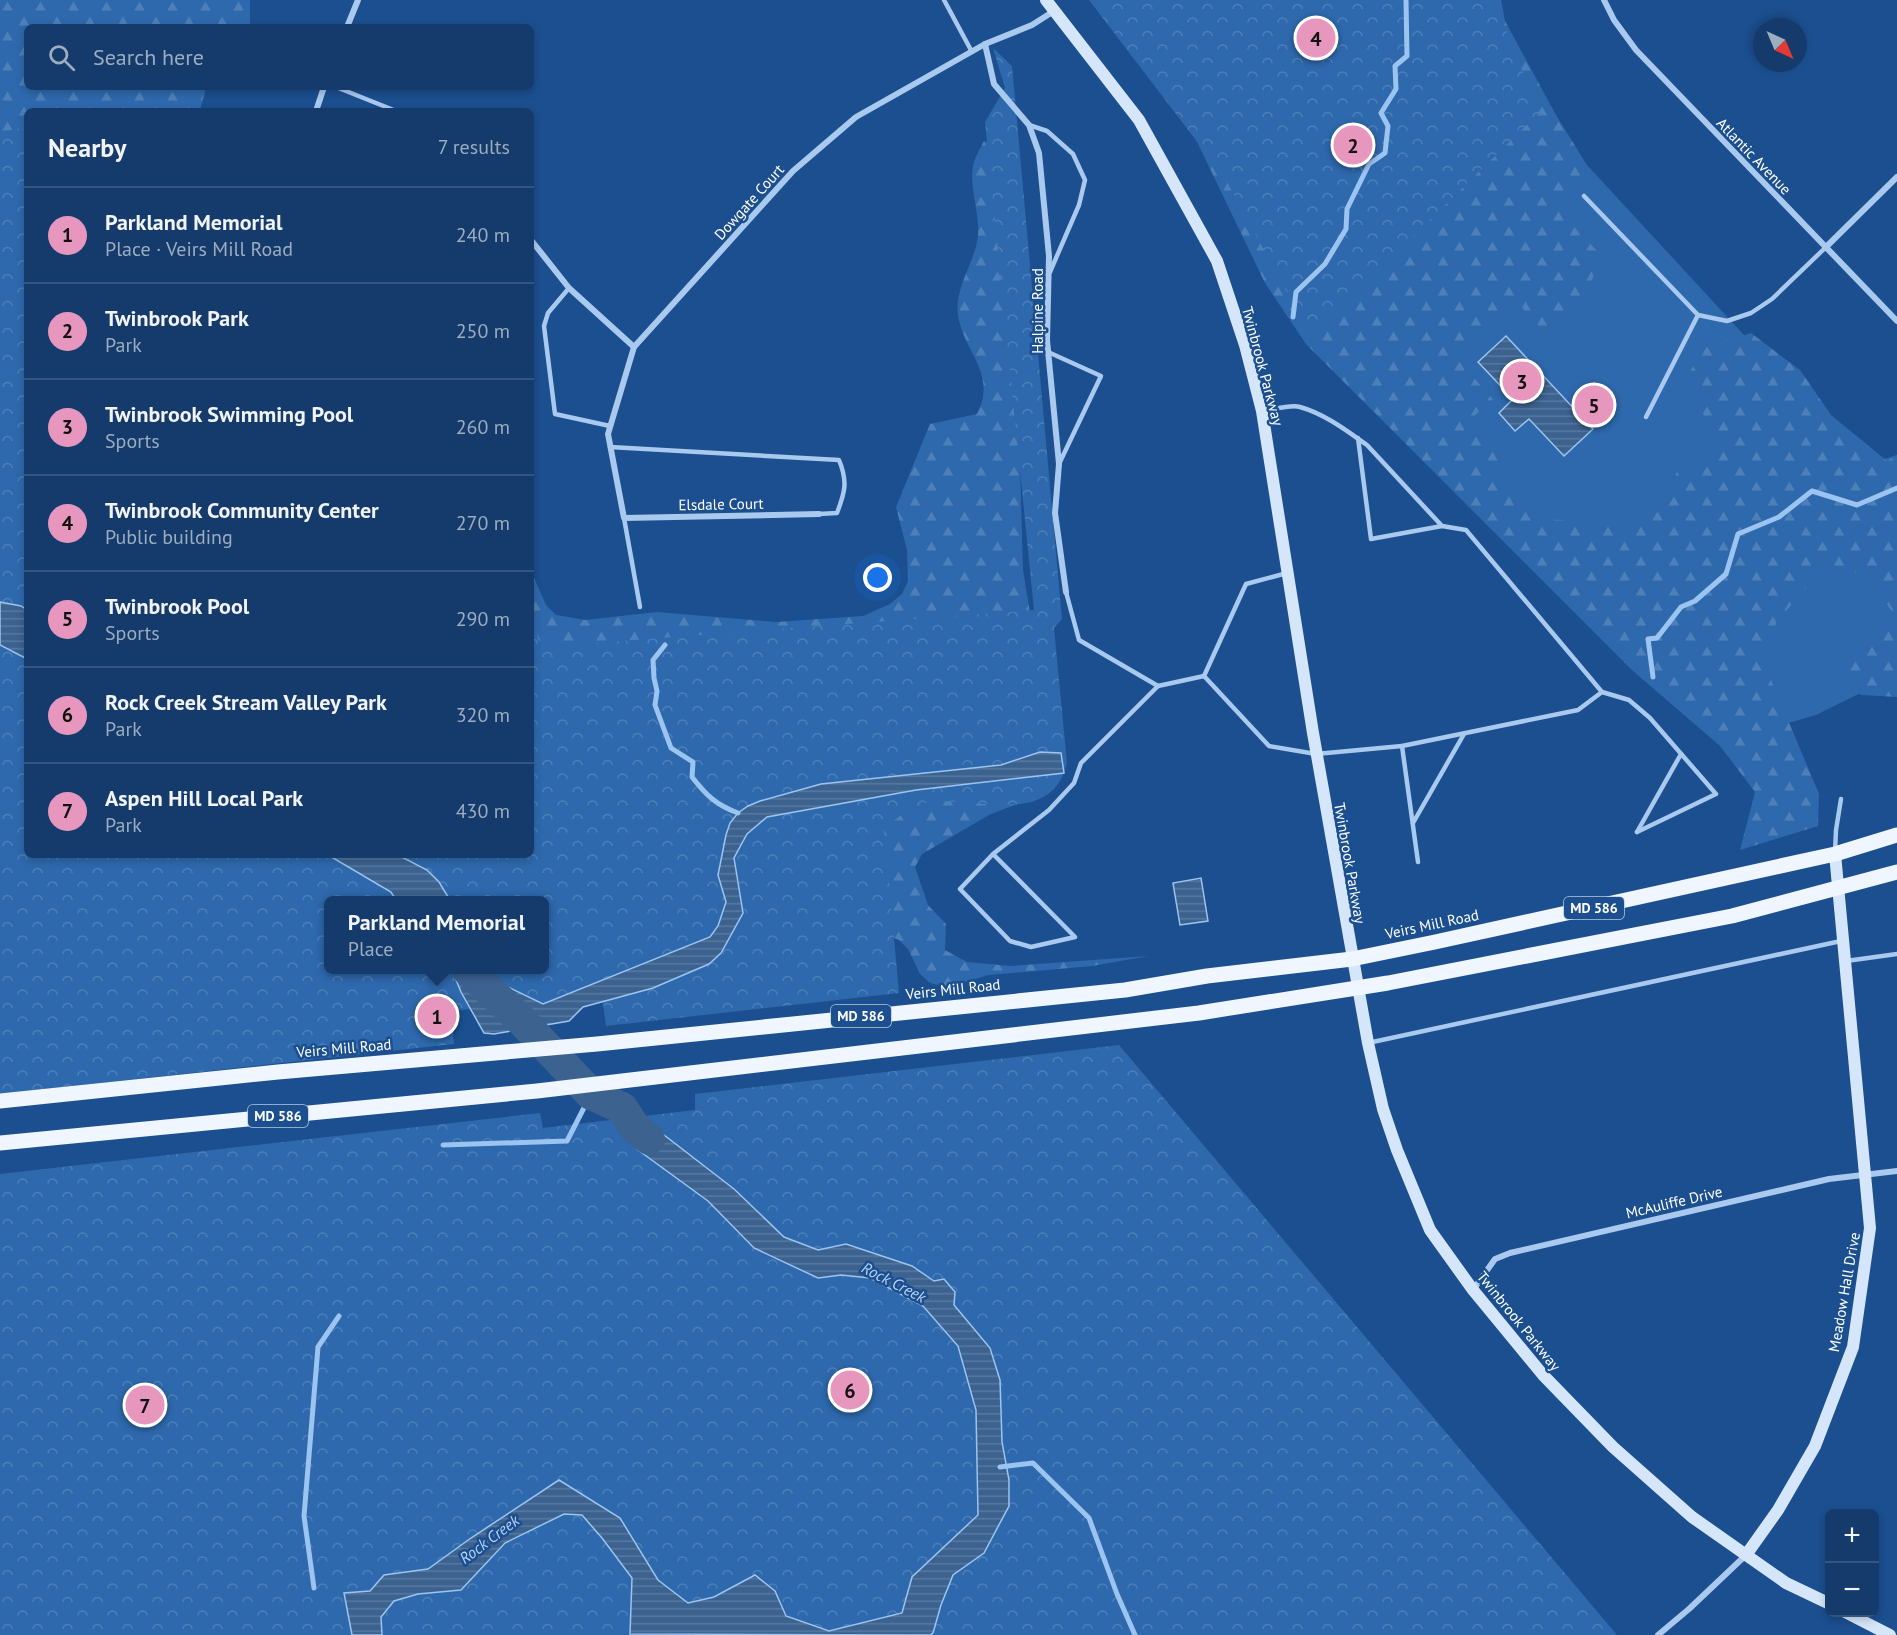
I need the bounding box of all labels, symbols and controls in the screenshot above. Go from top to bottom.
pin: 4 [1296,15,1336,60]
north arrow [1753,18,1807,72]
search box [24,24,534,90]
icon: search [45,41,78,74]
text: Search here [93,43,204,71]
street label: Atlantic Avenue [1713,114,1795,198]
pin: 2 [1334,122,1372,168]
text: Nearby [48,131,126,164]
text: 7 results [438,134,510,160]
street label: Dowgate Court [710,160,788,244]
text: Parkland Memorial [105,208,283,236]
text: 1 [62,222,73,248]
text: 240 m [456,222,510,248]
text: Place · Veirs Mill Road [105,236,293,262]
street label: Halpine Road [1028,268,1047,354]
text: Twinbrook Park [105,304,249,332]
street label: Twinbrook Parkway [1238,304,1288,428]
text: 2 [62,318,73,344]
text: 250 m [456,318,510,344]
text: Park [105,332,142,358]
pin: 3 [1502,358,1541,404]
pin: 5 [1574,382,1614,428]
text: Twinbrook Swimming Pool [105,400,353,428]
text: 3 [62,414,73,440]
text: 260 m [456,414,510,440]
text: Sports [105,428,160,454]
street label: Elsdale Court [678,494,764,514]
text: Twinbrook Community Center [105,496,379,524]
text: 4 [62,510,73,536]
text: 270 m [456,510,510,536]
text: Public building [105,524,233,550]
your location [863,563,892,592]
text: Twinbrook Pool [105,592,249,620]
text: 5 [62,606,73,632]
text: 290 m [456,606,510,632]
text: Sports [105,620,160,646]
text: Rock Creek Stream Valley Park [105,688,387,716]
text: 6 [62,702,73,728]
text: 320 m [456,702,510,728]
text: Park [105,716,142,742]
text: Aspen Hill Local Park [105,784,303,812]
text: 7 [62,798,73,824]
text: 430 m [456,798,510,824]
street label: Twinbrook Parkway [1330,801,1370,925]
text: Park [105,812,142,838]
popup [324,896,549,974]
road number: MD 586 [1564,897,1624,919]
street label: Veirs Mill Road [1383,905,1480,943]
text: Parkland Memorial [348,908,525,936]
text: Place [348,936,393,962]
street label: Veirs Mill Road [904,975,1001,1004]
pin: 1 [418,994,456,1038]
road number: MD 586 [831,1005,891,1027]
street label: Veirs Mill Road [295,1034,392,1062]
road number: MD 586 [248,1105,308,1127]
street label: McAuliffe Drive [1624,1182,1724,1222]
street label: Meadow Hall Drive [1824,1231,1864,1353]
water label: Rock Creek [858,1257,930,1307]
street label: Twinbrook Parkway [1473,1267,1565,1375]
pin: 6 [830,1368,870,1412]
pin: 7 [126,1382,164,1428]
map controls [1825,1509,1879,1617]
button: + [1825,1509,1879,1563]
water label: Rock Creek [455,1510,523,1568]
button: − [1825,1563,1879,1617]

